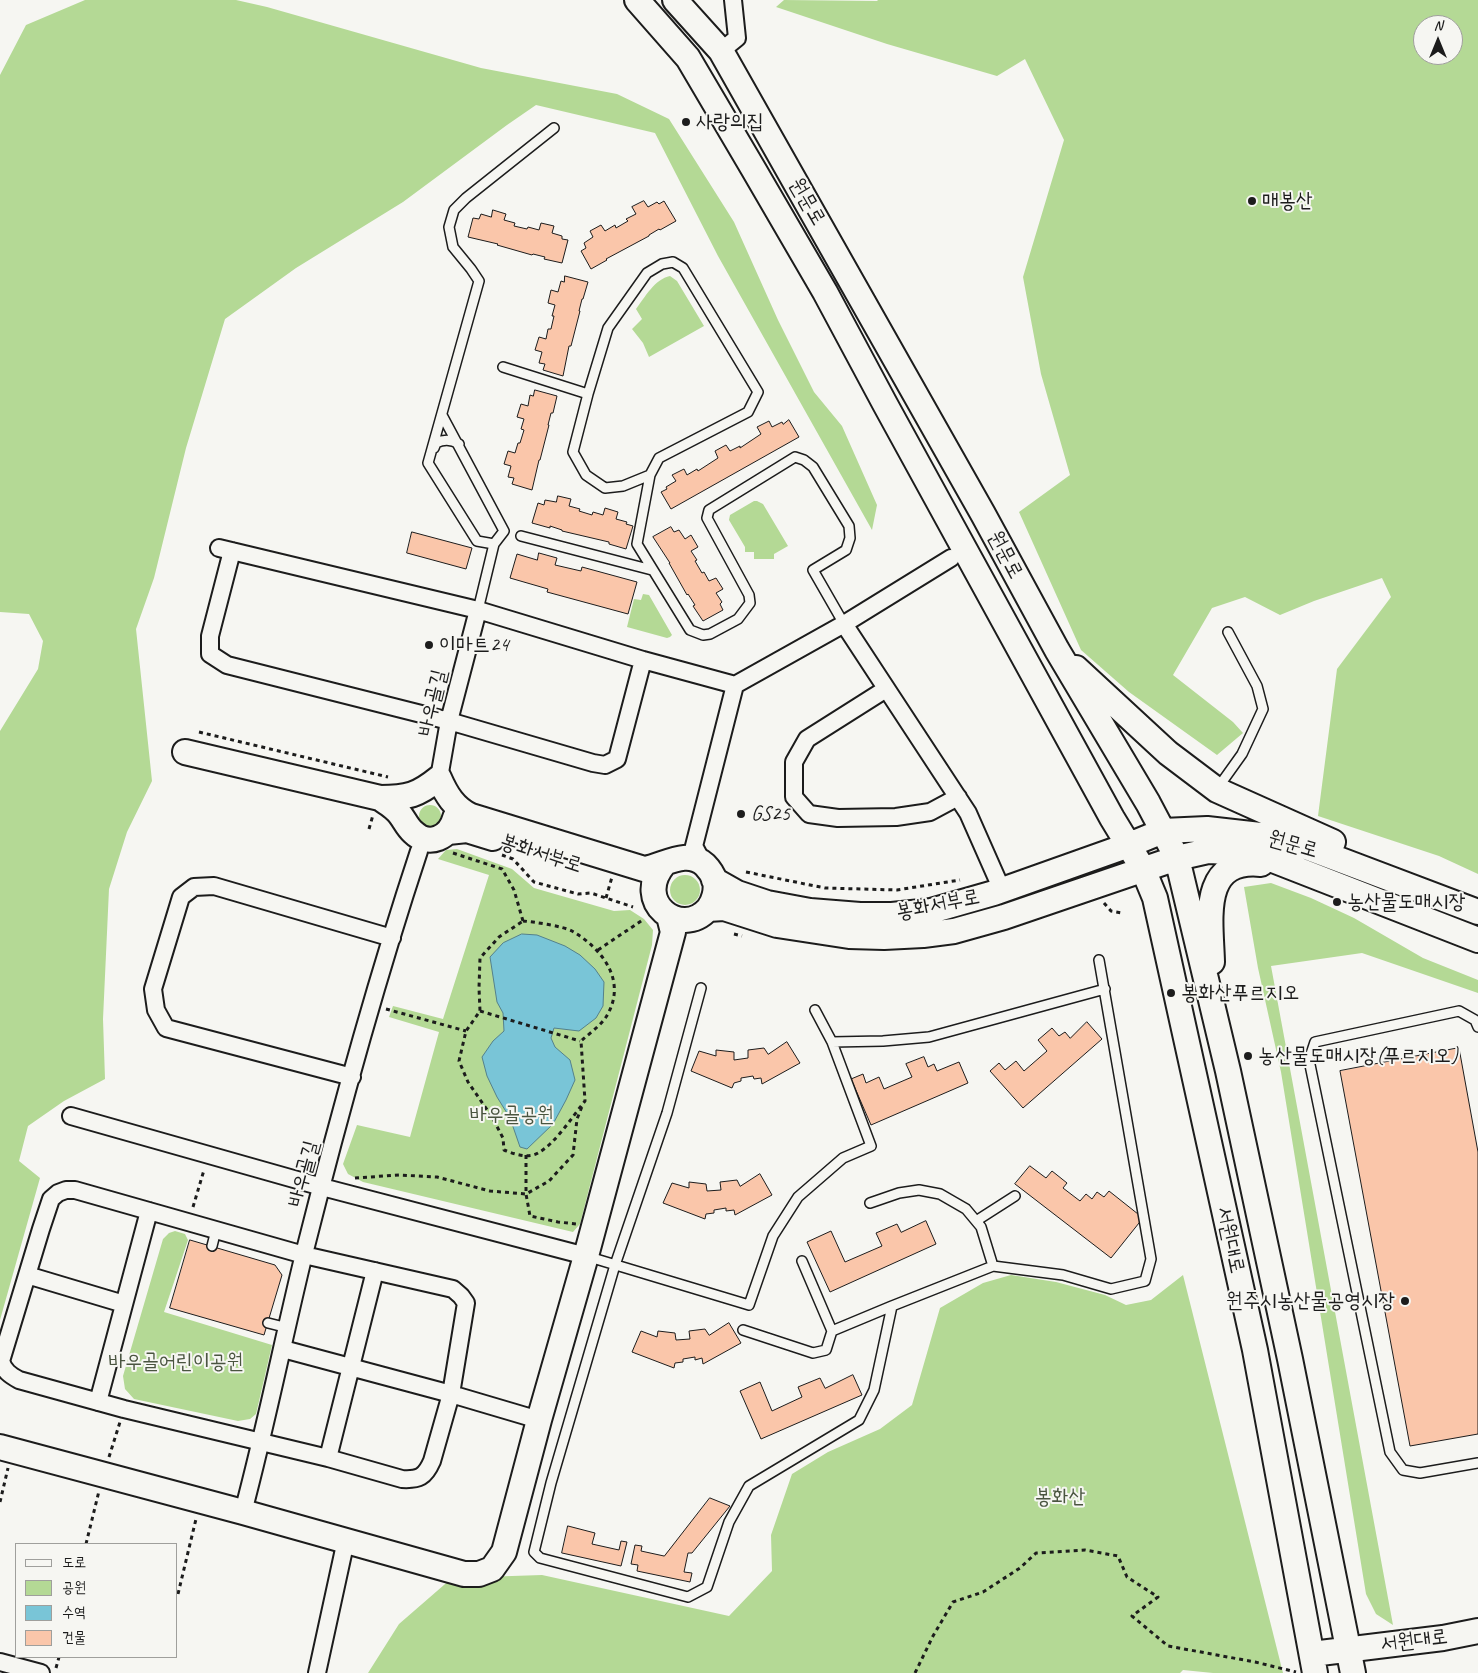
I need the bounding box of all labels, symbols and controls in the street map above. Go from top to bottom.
north arrow [1413,15,1463,65]
text: N [1434,17,1442,34]
place label: 사랑의집 [696,109,764,135]
marker: 사랑의집 [680,116,692,128]
street label: 원문로 [783,174,831,230]
place label: 매봉산 [1262,188,1313,214]
marker: 매봉산 [1246,195,1258,207]
street label: 원문로 [982,527,1028,583]
place label: 이마트24 [439,632,509,658]
marker: 이마트24 [423,639,435,651]
street label: 바우골길 [413,667,453,739]
place label: GS25 [751,801,790,827]
marker: GS25 [735,808,747,820]
street label: 원문로 [1265,826,1321,864]
street label: 봉화서부로 [497,829,585,879]
street label: 봉화서부로 [894,885,982,925]
place label: 농산물도매시장 [1347,889,1465,915]
marker: 농산물도매시장 [1331,896,1343,908]
place label: 봉화산푸르지오 [1181,980,1299,1006]
marker: 봉화산푸르지오 [1165,987,1177,999]
place label: 농산물도매시장(푸르지오) [1258,1043,1458,1069]
marker: 농산물도매시장(푸르지오) [1242,1050,1254,1062]
park label: 바우골공원 [470,1102,554,1128]
street label: 바우골길 [283,1138,325,1210]
street label: 서원대로 [1211,1204,1249,1276]
place label: 원주시농산물공영시장 [1226,1288,1395,1314]
marker: 원주시농산물공영시장 [1399,1295,1411,1307]
park label: 바우골어린이공원 [108,1349,244,1375]
park label: 봉화산 [1035,1484,1085,1510]
legend [15,1543,178,1658]
text: 도로 [62,1553,86,1572]
text: 공원 [62,1578,86,1597]
text: 수역 [62,1603,86,1622]
street label: 서원대로 [1379,1624,1449,1658]
text: 건물 [62,1628,86,1647]

